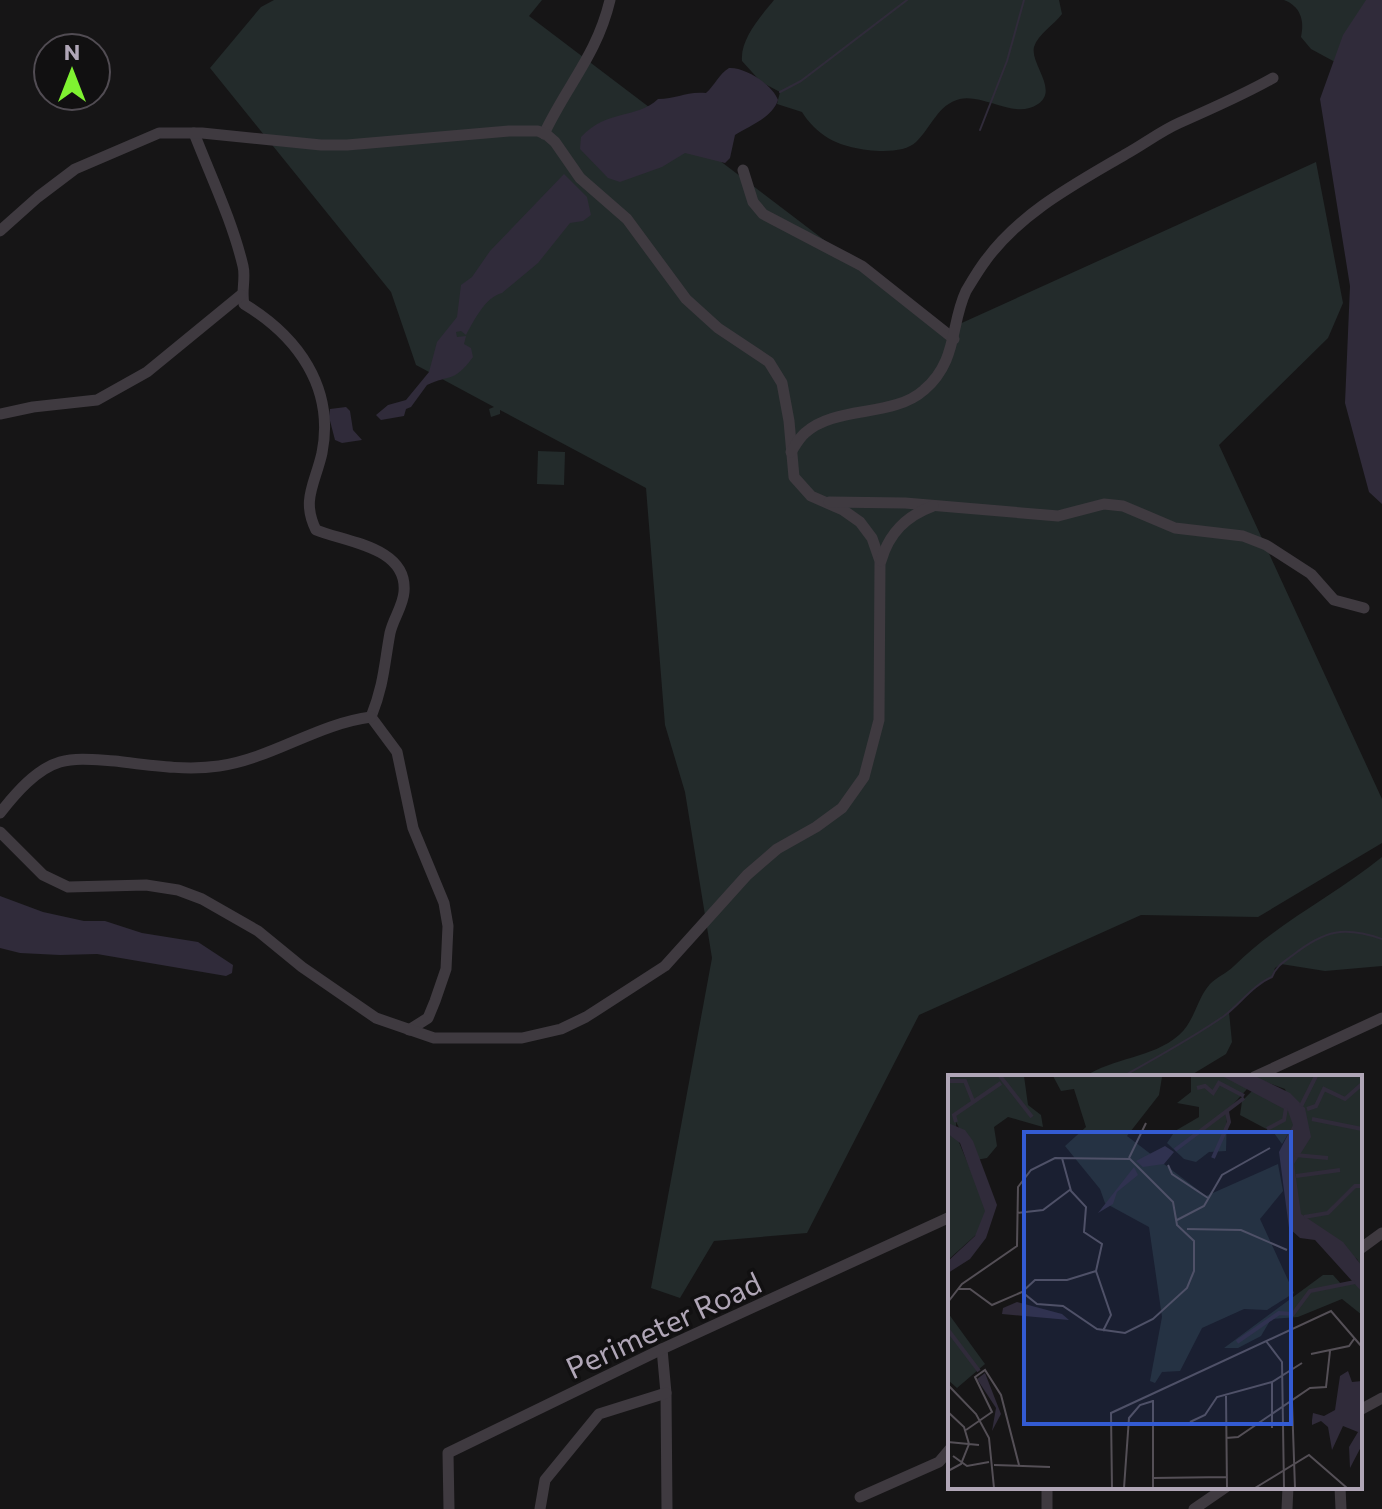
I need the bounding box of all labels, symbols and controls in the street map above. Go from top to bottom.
north arrow [32,32,112,112]
text: N [64,38,80,65]
inset map [948,1075,1362,1489]
street label: Perimeter Road [559,1263,767,1385]

